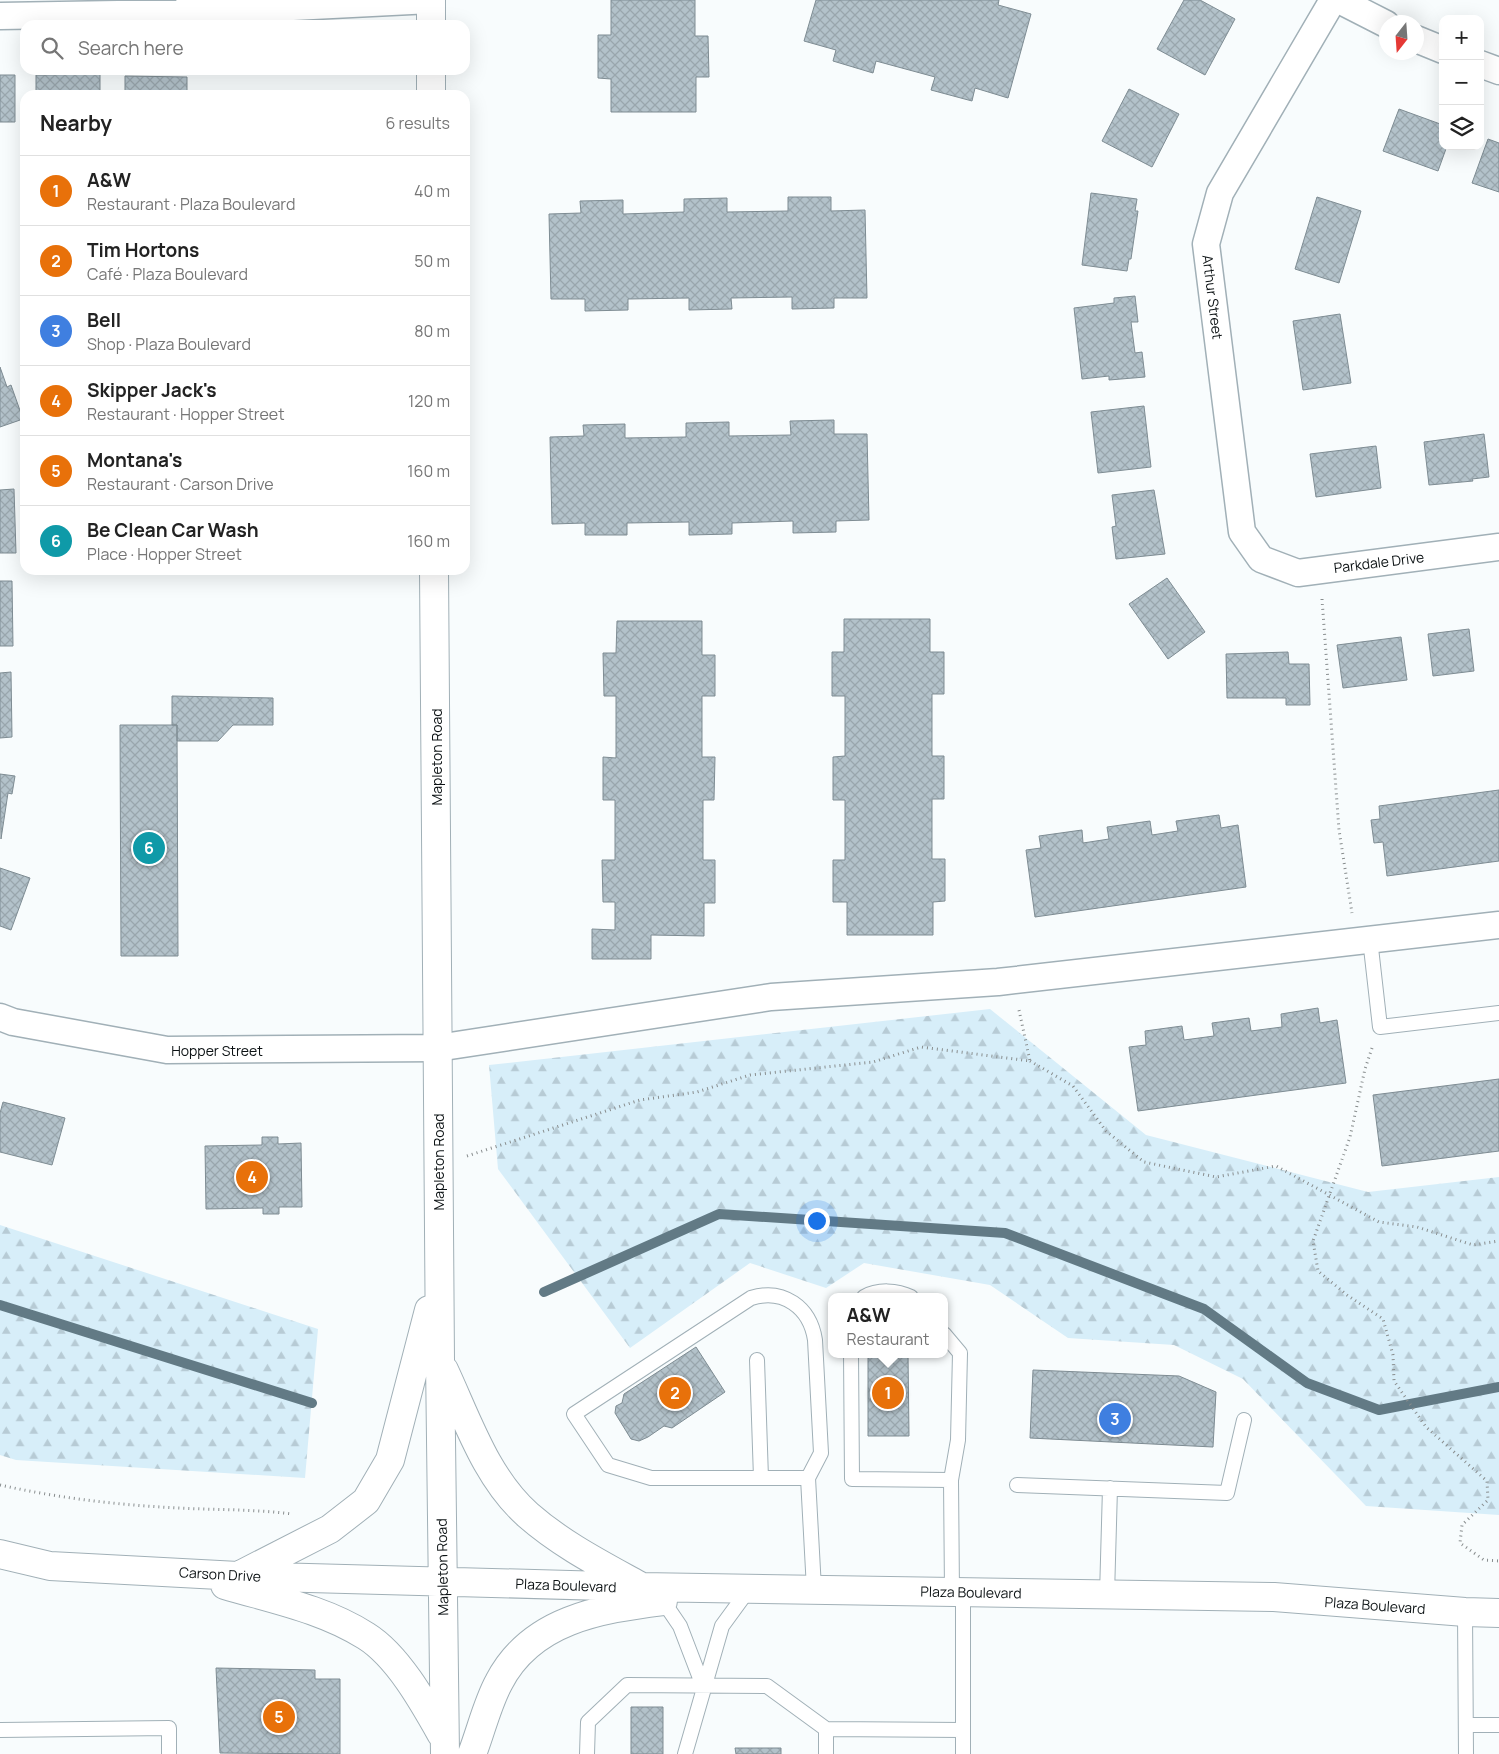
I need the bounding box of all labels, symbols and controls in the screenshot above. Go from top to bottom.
north arrow [1379,15,1424,60]
map controls [1439,15,1484,150]
button: + [1439,15,1484,60]
search box [20,20,470,75]
icon: search [38,34,66,62]
text: Search here [78,35,184,61]
button: − [1439,60,1484,105]
button: layers [1439,105,1484,150]
text: Nearby [40,109,112,137]
text: 6 results [385,112,450,134]
text: A&W [87,167,131,193]
text: 1 [52,180,60,202]
text: 40 m [414,180,450,202]
text: Restaurant · Plaza Boulevard [87,193,295,215]
text: Tim Hortons [87,237,199,263]
text: 2 [51,250,61,272]
text: 50 m [414,250,450,272]
street label: Arthur Street [1198,254,1228,341]
text: Café · Plaza Boulevard [87,263,248,285]
text: Bell [87,307,121,333]
text: 3 [51,320,61,342]
text: 80 m [414,320,450,342]
text: Shop · Plaza Boulevard [87,333,251,355]
text: Skipper Jack's [87,377,217,403]
text: 4 [51,390,61,412]
text: 120 m [408,390,450,412]
text: Restaurant · Hopper Street [87,403,285,425]
text: Montana's [87,447,182,473]
text: 5 [51,460,61,482]
text: 160 m [407,460,450,482]
text: Restaurant · Carson Drive [87,473,274,495]
text: Be Clean Car Wash [87,517,259,543]
text: 6 [51,530,61,552]
text: 160 m [407,530,450,552]
text: Place · Hopper Street [87,543,242,565]
street label: Parkdale Drive [1333,547,1425,577]
street label: Mapleton Road [427,708,446,806]
pin: 6 [133,829,165,867]
street label: Hopper Street [171,1041,263,1060]
street label: Mapleton Road [429,1113,448,1211]
pin: 4 [236,1158,268,1196]
your location [804,1208,830,1234]
popup [828,1293,948,1358]
text: A&W [847,1302,891,1328]
text: Restaurant [847,1328,929,1350]
pin: 2 [659,1374,691,1412]
pin: 1 [872,1374,904,1412]
pin: 3 [1099,1400,1131,1438]
street label: Mapleton Road [432,1518,452,1616]
street label: Carson Drive [179,1562,261,1586]
street label: Plaza Boulevard [515,1574,617,1596]
street label: Plaza Boulevard [920,1582,1022,1602]
street label: Plaza Boulevard [1324,1592,1426,1618]
pin: 5 [263,1698,295,1736]

